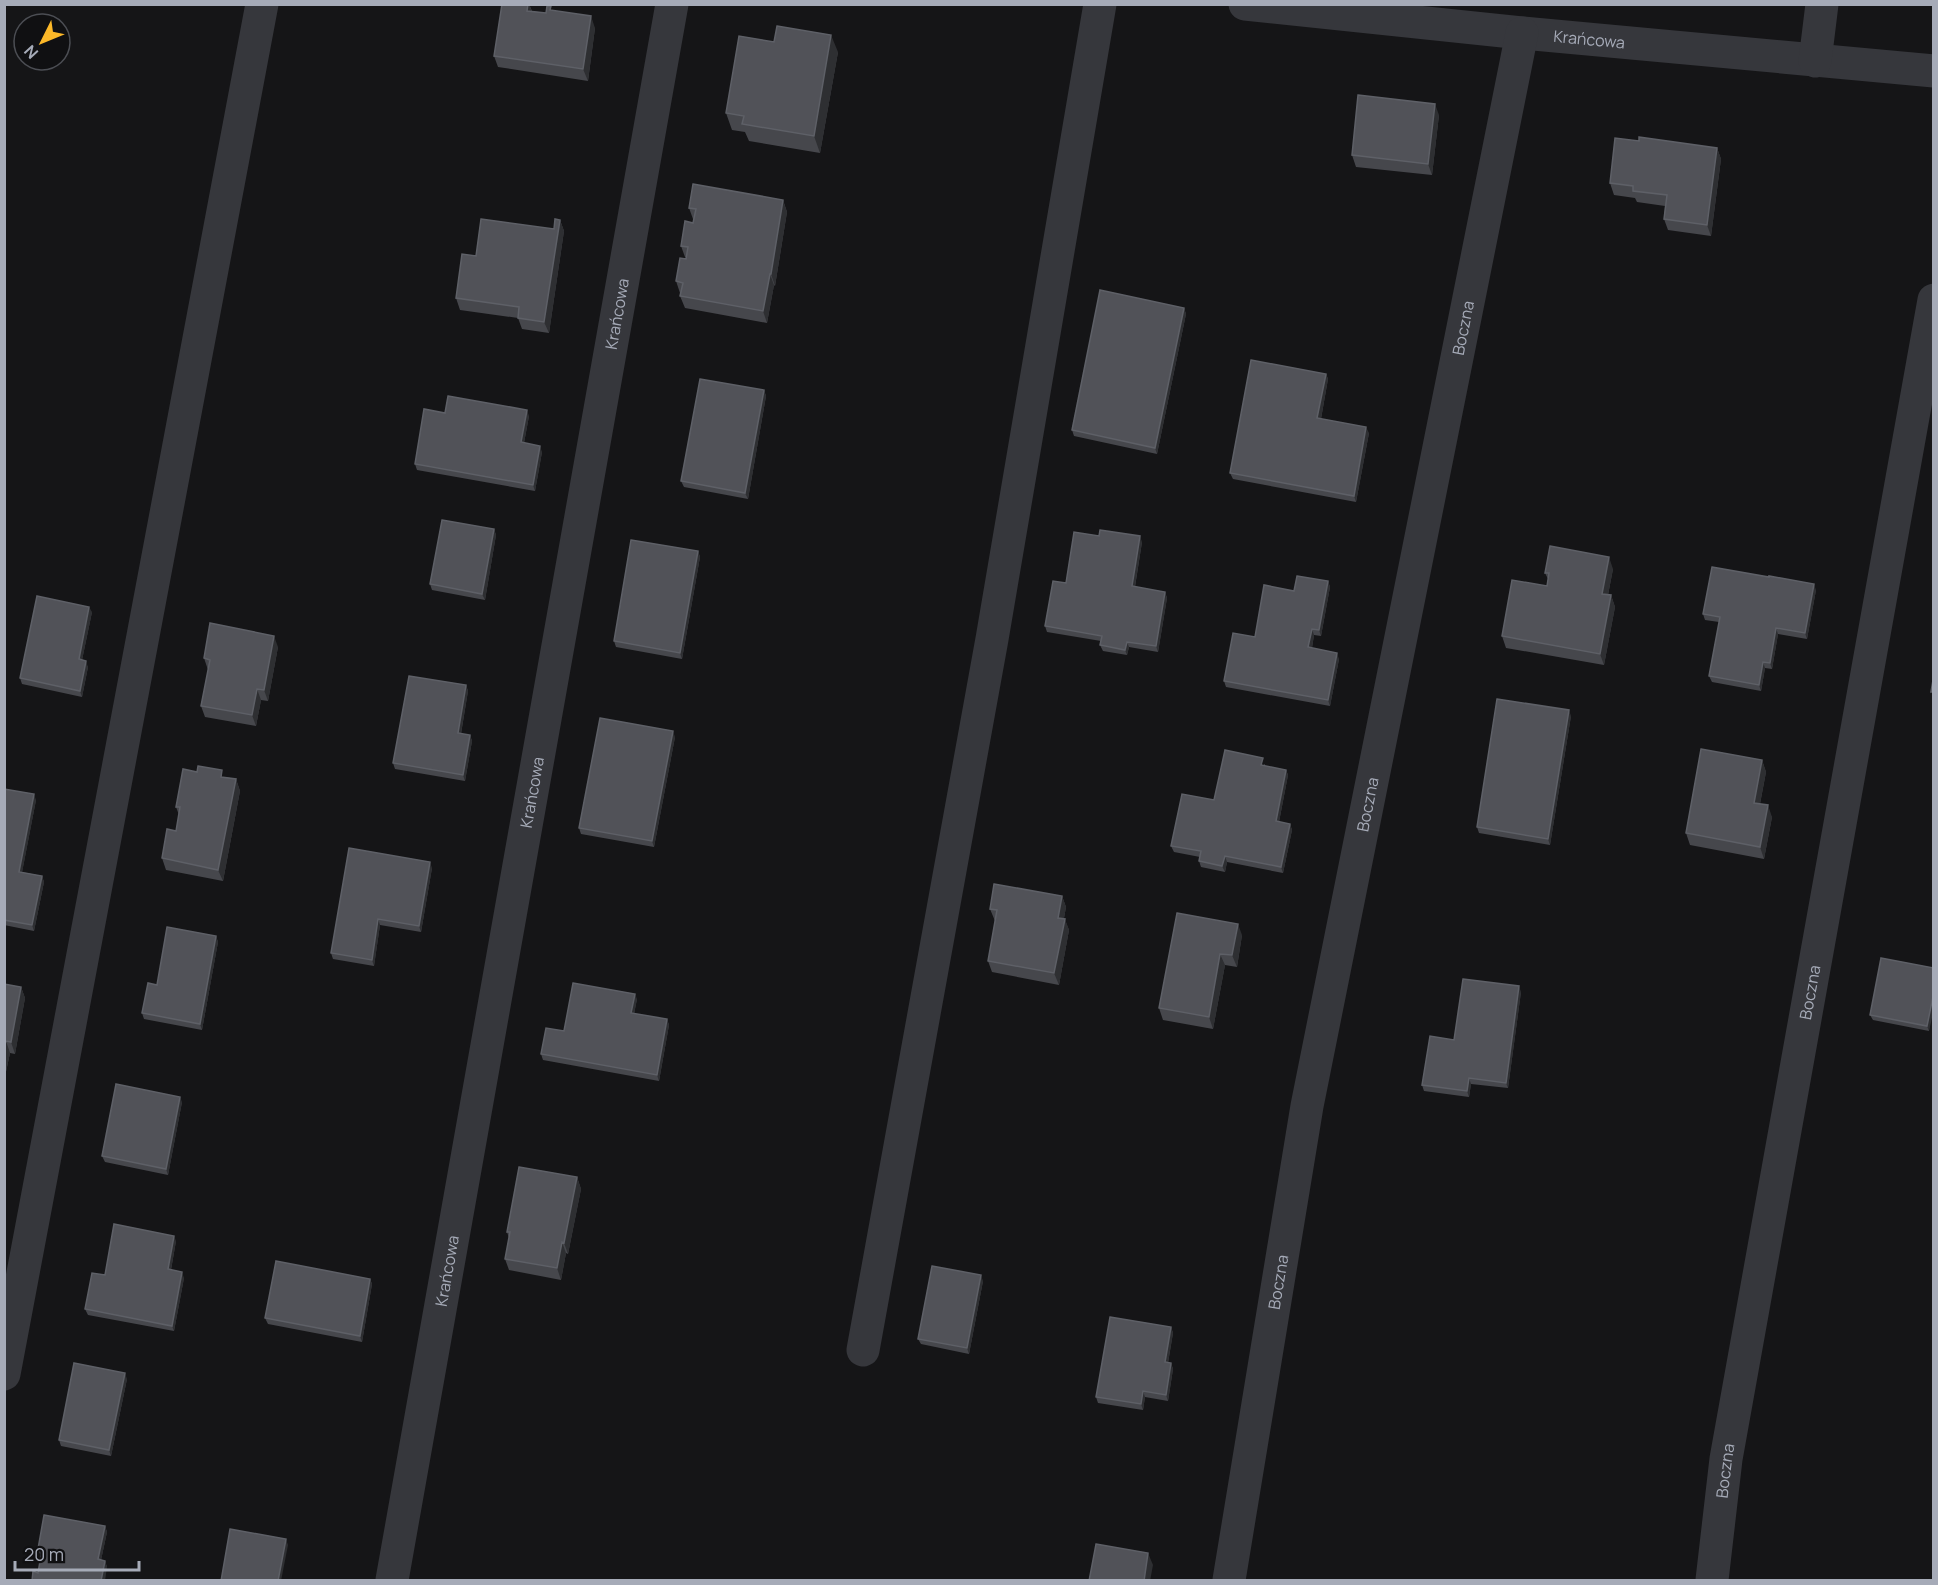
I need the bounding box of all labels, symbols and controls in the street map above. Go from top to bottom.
north arrow [12,12,72,72]
street label: Krańcowa [1552,25,1626,53]
text: N [19,41,43,64]
street label: Krańcowa [600,277,634,351]
street label: Boczna [1447,299,1479,357]
street label: Krańcowa [515,755,549,830]
street label: Boczna [1351,775,1384,834]
street label: Boczna [1794,963,1825,1021]
street label: Krańcowa [430,1234,464,1308]
street label: Boczna [1263,1253,1293,1311]
street label: Boczna [1711,1442,1740,1499]
scale bar [15,1534,140,1572]
text: 20 m [24,1542,64,1566]

